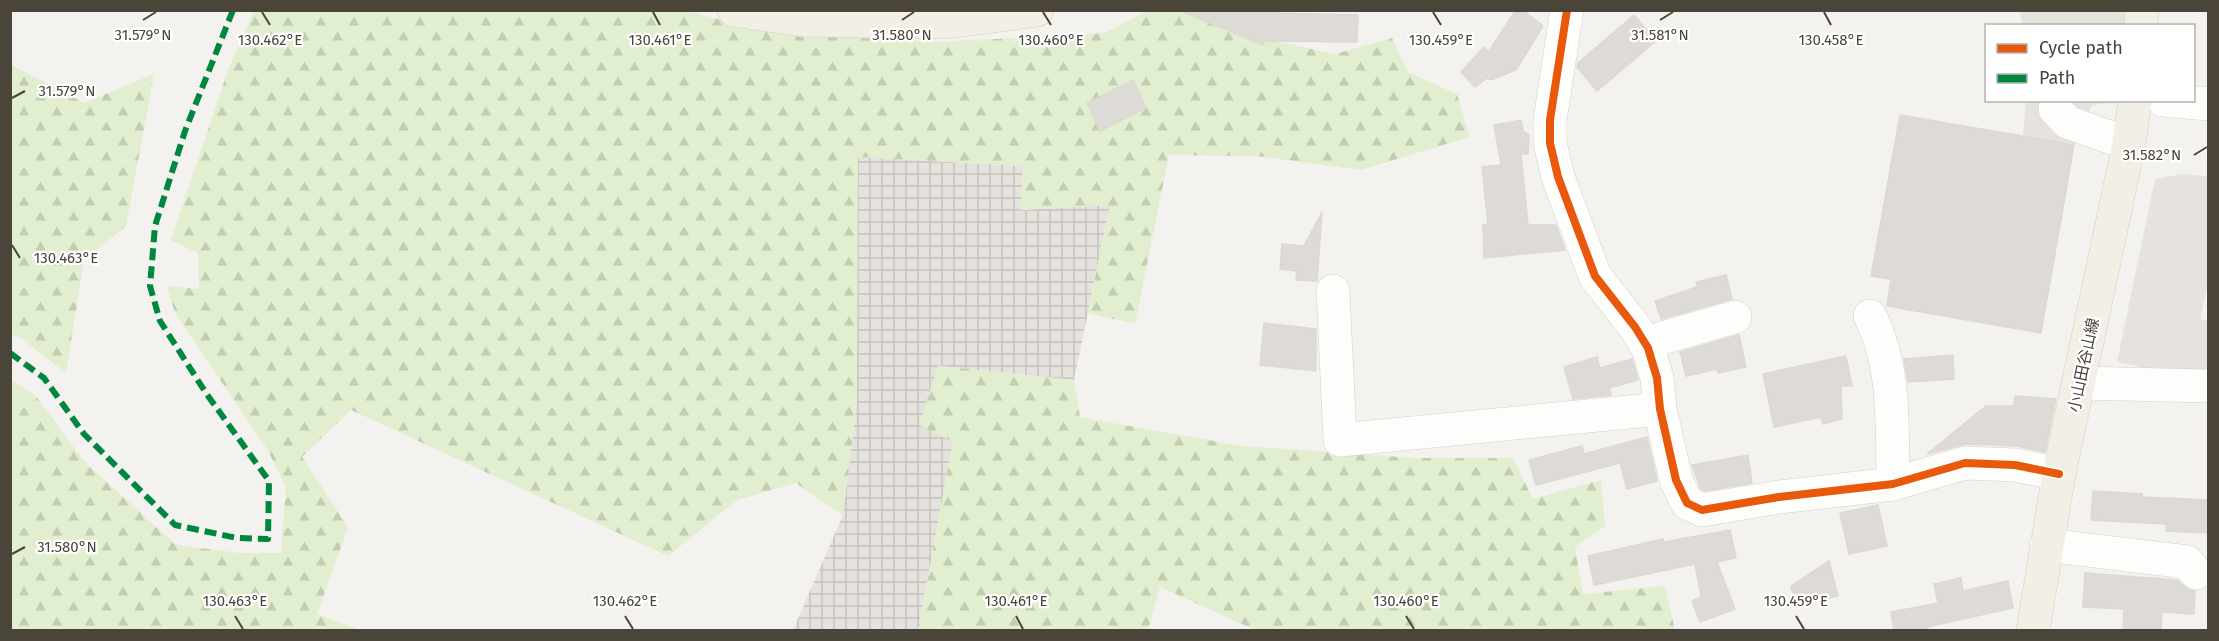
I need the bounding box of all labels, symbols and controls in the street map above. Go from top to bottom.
legend [1985,24,2195,102]
text: 31.579°N [115,26,171,44]
text: 31.580°N [872,26,932,44]
text: 31.581°N [1631,26,1689,44]
text: 130.462°E [238,31,302,49]
text: 130.461°E [628,31,692,49]
text: 130.460°E [1018,31,1084,49]
text: 130.459°E [1409,31,1473,49]
text: 130.458°E [1799,31,1863,49]
text: Cycle path [2039,37,2123,59]
text: Path [2039,67,2075,89]
text: 31.579°N [39,82,95,100]
text: 31.582°N [2123,146,2181,164]
text: 130.463°E [34,249,98,267]
street label: 小山田谷山線 [2064,316,2103,414]
text: 31.580°N [37,538,97,556]
text: 130.463°E [203,592,267,610]
text: 130.462°E [593,592,657,610]
text: 130.461°E [984,592,1048,610]
text: 130.460°E [1373,592,1439,610]
text: 130.459°E [1764,592,1828,610]

